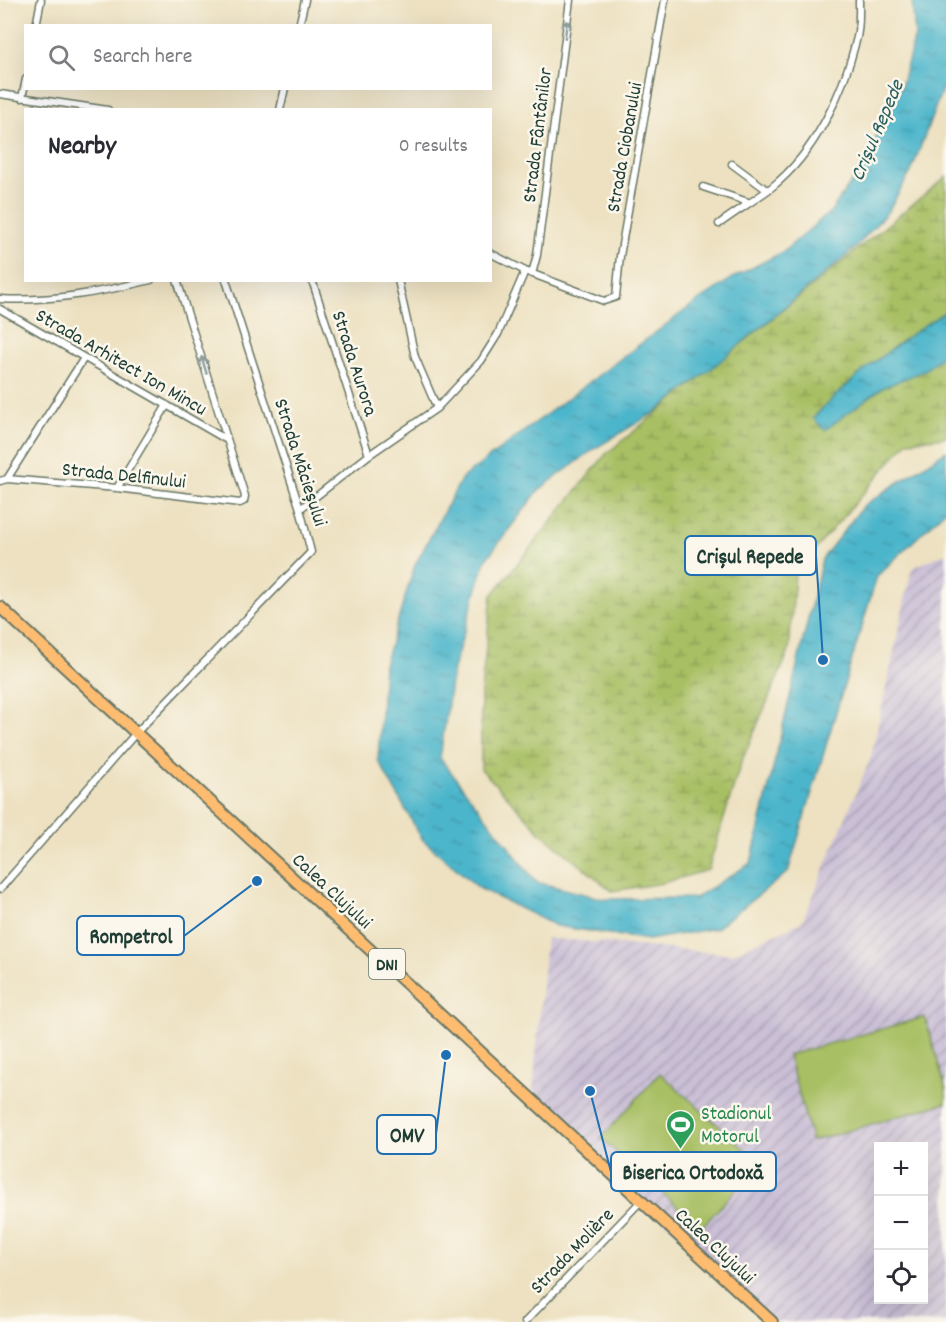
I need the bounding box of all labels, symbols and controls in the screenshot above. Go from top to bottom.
one-way arrow [561,20,572,40]
search box [24,24,492,90]
icon: search [45,41,78,74]
text: Search here [93,42,192,73]
street label: Strada Fântânilor [517,66,561,204]
water label: Crișul Repede [844,74,914,186]
street label: Strada Ciobanului [601,80,651,215]
text: Nearby [48,129,116,166]
text: 0 results [399,133,468,161]
street label: Strada Arhitect Ion Mincu [30,303,211,424]
street label: Strada Aurora [323,308,383,421]
one-way arrow [198,356,209,375]
street label: Strada Măcieșului [265,396,333,531]
street label: Strada Delfinului [60,457,187,497]
callout: Crișul Repede [685,536,816,575]
text: Crișul Repede [696,544,804,574]
street label: Calea Clujului [284,848,378,937]
callout: Rompetrol [77,916,184,955]
text: Rompetrol [90,924,173,954]
road number: DN1 [369,949,405,979]
place label: Stadionul Motorul [701,1101,771,1152]
sports icon: Stadionul Motorul [664,1108,696,1150]
callout: OMV [377,1115,436,1154]
text: OMV [390,1123,425,1153]
map controls [874,1142,928,1304]
button: + [874,1142,928,1196]
callout: Biserica Ortodoxă [611,1152,776,1191]
text: Biserica Ortodoxă [622,1160,764,1190]
button: − [874,1196,928,1250]
street label: Strada Molière [525,1203,622,1301]
street label: Calea Clujului [667,1203,761,1292]
button: locate [874,1250,928,1304]

